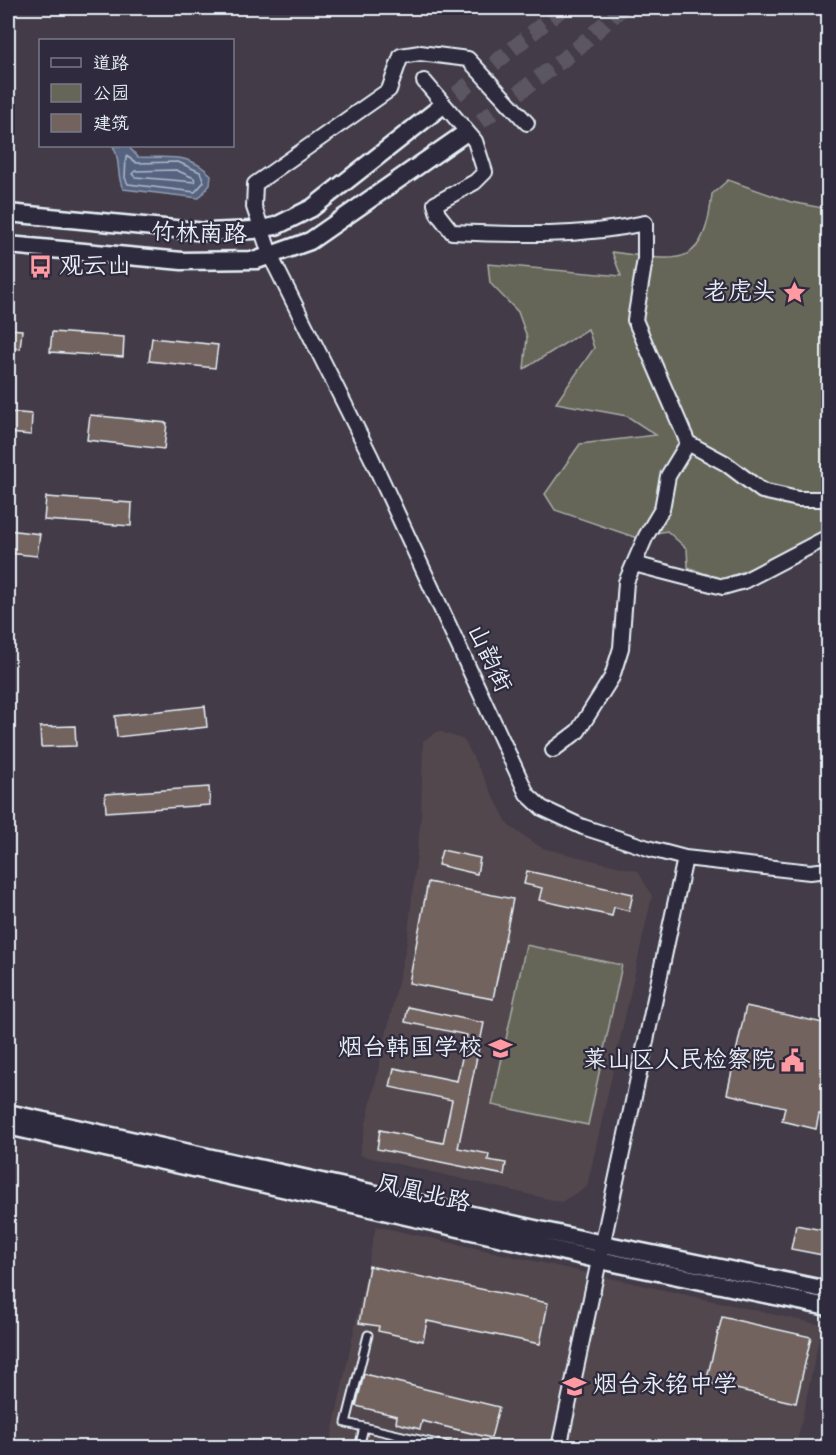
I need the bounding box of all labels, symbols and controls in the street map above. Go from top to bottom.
legend [39,39,234,147]
text: 道路 [93,52,129,78]
text: 公园 [93,82,129,108]
text: 建筑 [93,112,129,138]
street label: 竹林南路 [150,216,248,254]
place label: 观云山 [59,250,131,285]
bus stop icon: 观云山 [28,254,54,280]
place label: 老虎头 [704,276,776,311]
place icon: 老虎头 [781,280,807,306]
street label: 山韵街 [457,619,519,699]
place label: 烟台韩国学校 [338,1032,482,1067]
school or university icon: 烟台韩国学校 [487,1036,513,1062]
place label: 莱山区人民检察院 [583,1044,775,1079]
public building icon: 莱山区人民检察院 [780,1048,806,1074]
street label: 凤凰北路 [372,1167,474,1223]
place label: 烟台永铭中学 [593,1369,737,1404]
school or university icon: 烟台永铭中学 [562,1373,588,1399]

